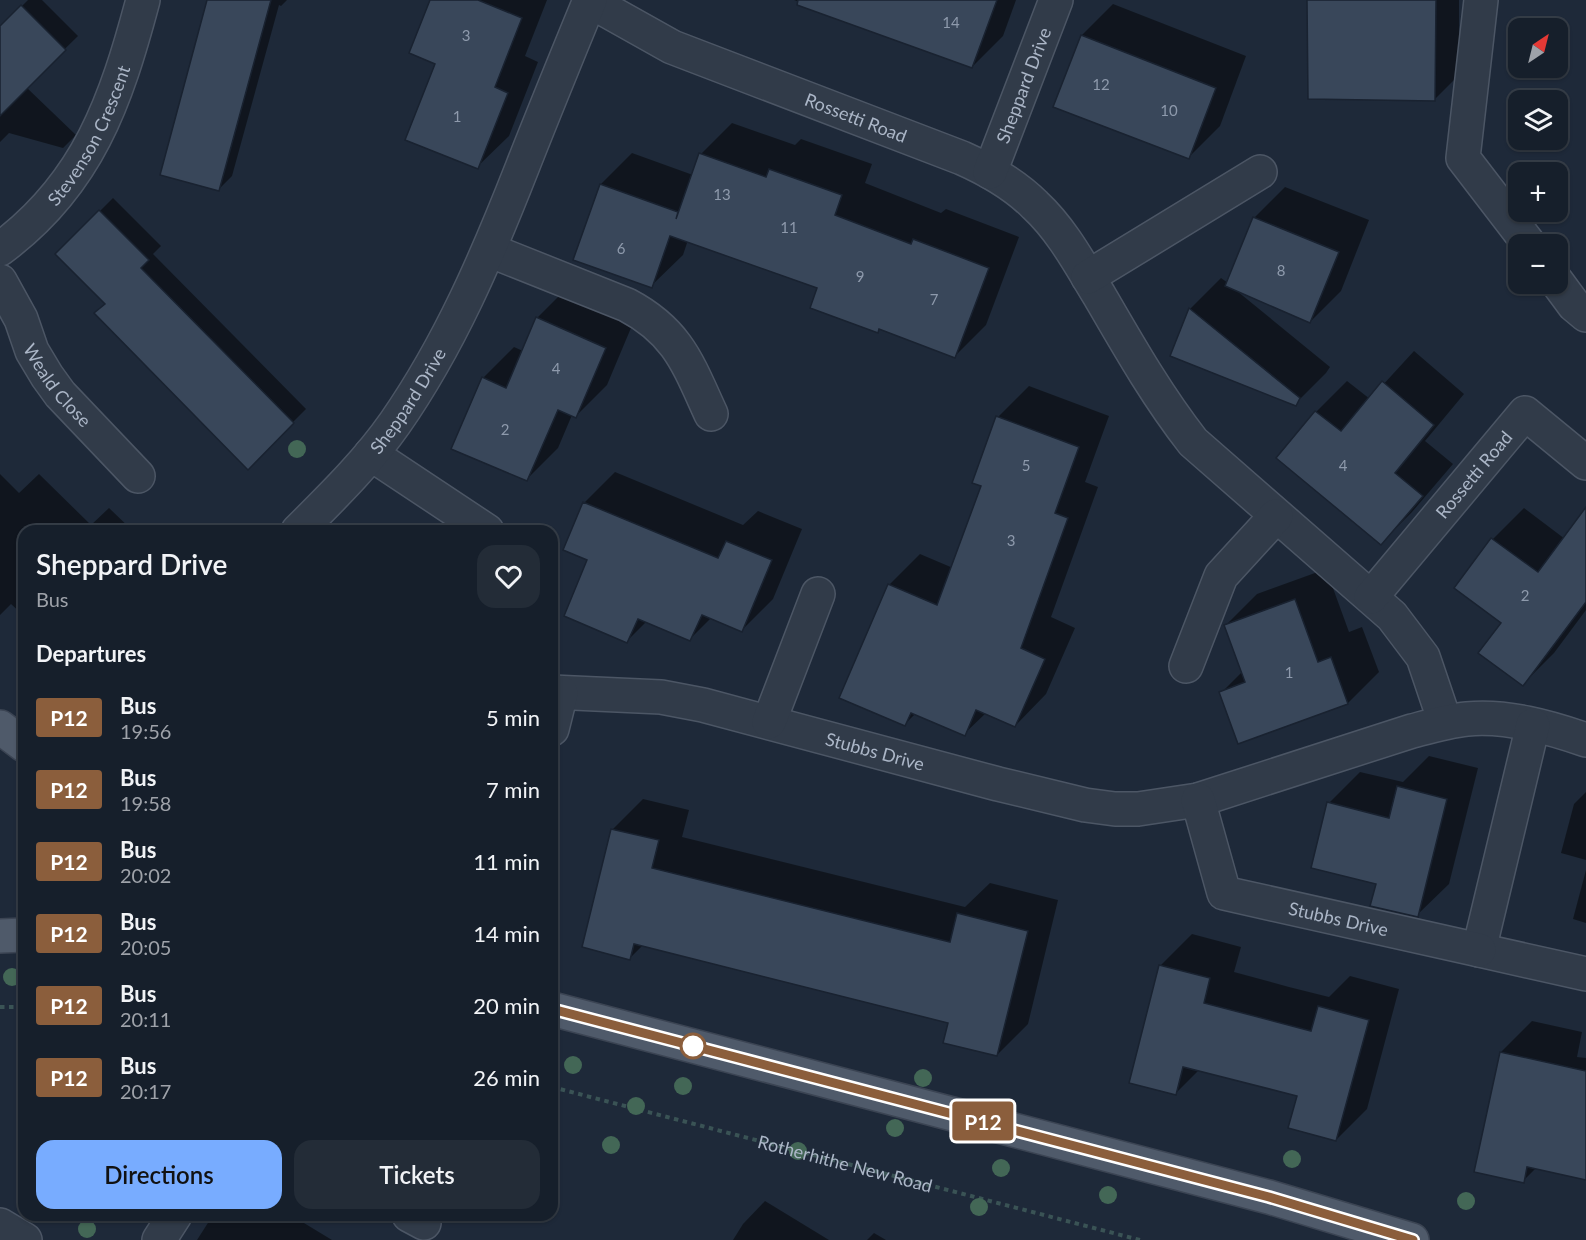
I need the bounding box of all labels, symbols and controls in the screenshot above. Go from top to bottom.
house number: 14 [942,13,960,31]
north arrow [1508,18,1568,78]
map controls [1508,18,1568,294]
street label: Sheppard Drive [991,24,1055,146]
house number: 3 [462,26,470,44]
street label: Stevenson Crescent [42,62,134,210]
house number: 12 [1092,75,1110,93]
street label: Rossetti Road [802,88,910,147]
button: layers [1508,90,1568,150]
house number: 10 [1160,101,1178,119]
house number: 1 [453,107,461,125]
button: + [1508,162,1568,222]
house number: 13 [713,185,731,203]
house number: 11 [780,218,798,236]
button: − [1508,234,1568,294]
house number: 6 [617,239,626,257]
house number: 8 [1277,261,1285,279]
house number: 9 [856,267,864,285]
house number: 7 [930,290,939,308]
street label: Weald Close [19,340,96,431]
street label: Sheppard Drive [365,344,450,458]
house number: 4 [552,359,561,377]
house number: 2 [501,420,509,438]
street label: Rossetti Road [1431,426,1517,523]
house number: 5 [1022,456,1030,474]
house number: 4 [1339,456,1348,474]
house number: 3 [1007,531,1015,549]
button: heart [477,545,540,608]
text: Sheppard Drive [36,547,227,581]
house number: 2 [1521,586,1529,604]
text: Bus [36,587,69,611]
text: Departures [36,640,146,667]
house number: 1 [1285,663,1293,681]
text: Bus [120,692,156,719]
text: 5 min [486,704,540,731]
text: P12 [50,705,88,730]
text: 19:56 [120,719,171,743]
street label: Stubbs Drive [823,727,927,775]
text: Bus [120,764,156,791]
text: 7 min [486,776,540,803]
text: P12 [50,777,88,802]
text: 19:58 [120,791,171,815]
text: Bus [120,836,156,863]
text: 11 min [473,848,540,875]
text: P12 [50,849,88,874]
text: 20:02 [120,863,171,887]
street label: Stubbs Drive [1287,897,1391,940]
text: Bus [120,908,156,935]
text: 14 min [473,920,540,947]
text: P12 [50,921,88,946]
text: 20:05 [120,935,171,959]
text: Bus [120,980,156,1007]
text: 20 min [473,992,540,1019]
text: P12 [50,993,88,1018]
text: 20:11 [120,1007,171,1031]
unlabelled marker [680,1033,706,1059]
text: Bus [120,1052,156,1079]
text: 26 min [473,1064,540,1091]
text: P12 [50,1065,88,1090]
text: 20:17 [120,1079,171,1103]
line badge: P12 [948,1102,1018,1140]
text: P12 [964,1109,1002,1134]
street label: Rotherhithe New Road [756,1130,935,1197]
button: Directions [36,1140,282,1209]
button: Tickets [294,1140,540,1209]

